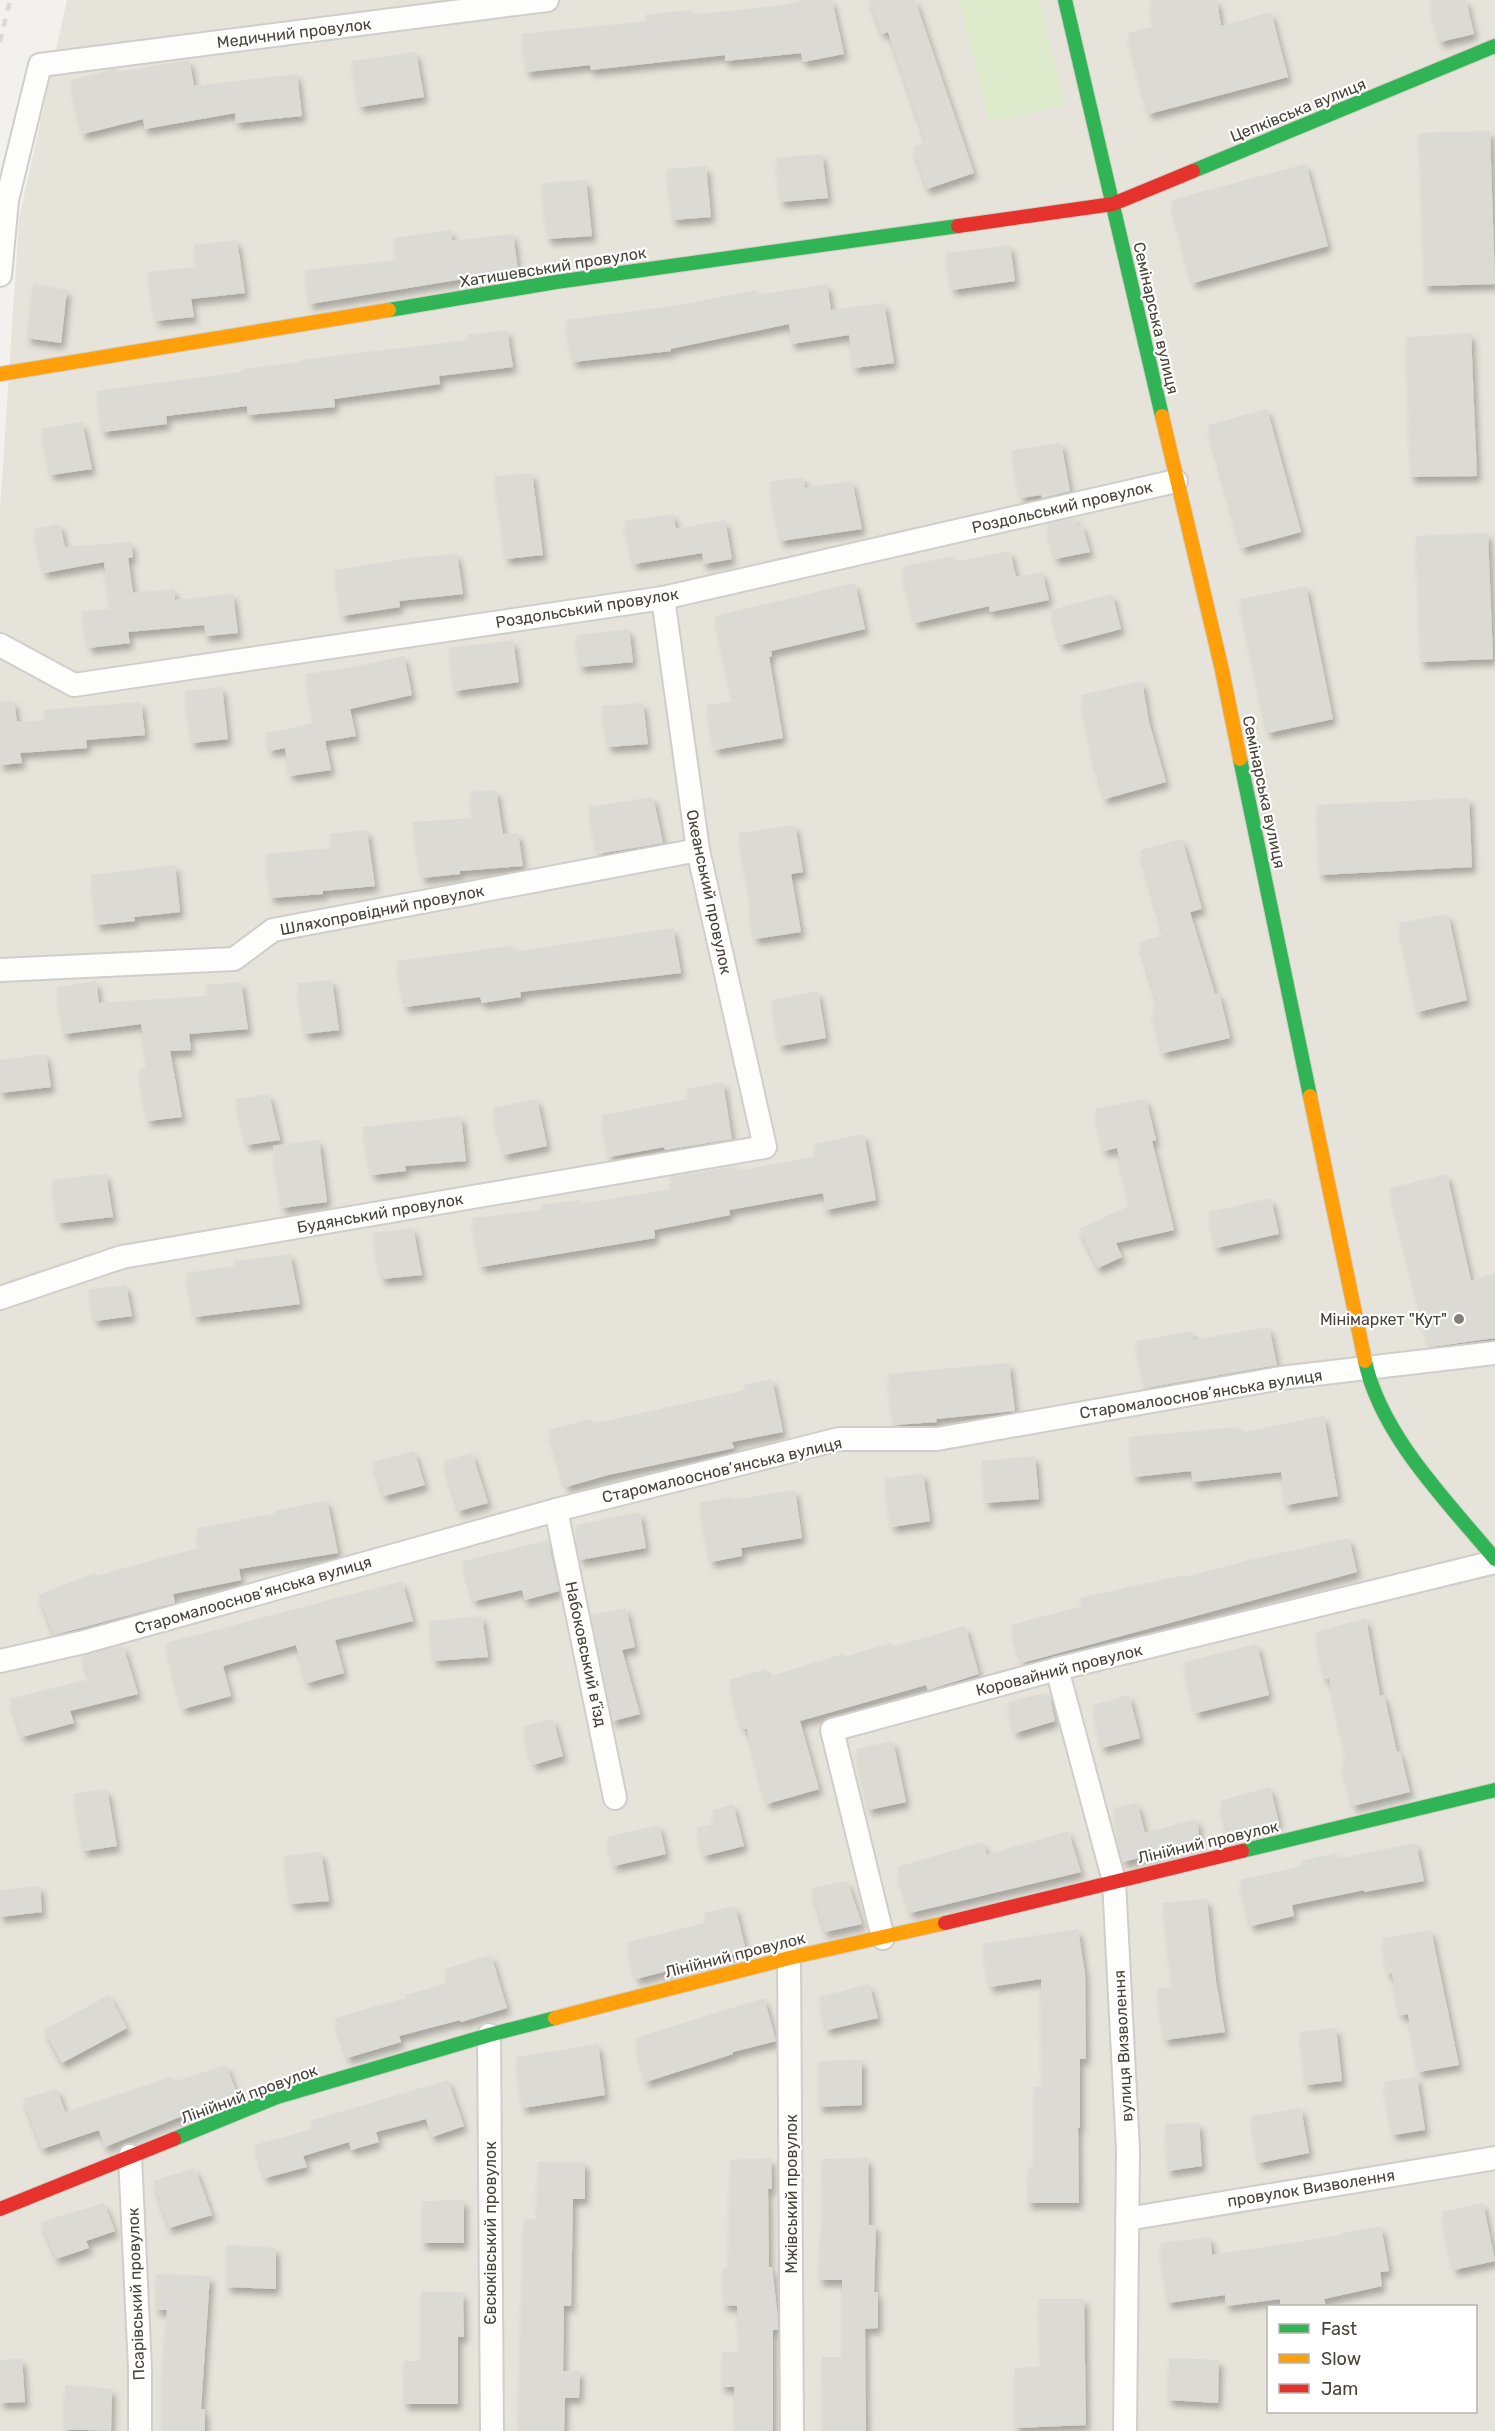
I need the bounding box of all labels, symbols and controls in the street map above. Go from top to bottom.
street label: Медичний провулок [216,14,373,52]
street label: Цепківська вулиця [1227,74,1369,146]
street label: Семінарська вулиця [1129,240,1183,396]
street label: Хатишевський провулок [458,243,648,291]
street label: Роздольський провулок [970,477,1155,537]
street label: Роздольський провулок [494,584,680,632]
street label: Семінарська вулиця [1239,714,1289,870]
street label: Океанський провулок [682,808,736,976]
street label: Шляхопровідний провулок [278,881,486,939]
street label: Будянський провулок [295,1189,465,1237]
place label: Мінімаркет "Кут" [1320,1310,1447,1329]
marker: Мінімаркет "Кут" [1452,1312,1466,1326]
street label: Старомалооснов’янська вулиця [1078,1365,1324,1423]
street label: Старомалооснов’янська вулиця [600,1433,844,1507]
street label: Старомалооснов’янська вулиця [132,1552,374,1638]
street label: Набоковський в’їзд [561,1580,611,1729]
street label: Коровайний провулок [974,1640,1145,1700]
street label: Лінійний провулок [1136,1816,1281,1867]
street label: Лінійний провулок [663,1928,808,1982]
street label: вулиця Визволення [1110,1970,1136,2122]
street label: Лінійний провулок [178,2060,320,2128]
street label: Мжівський провулок [782,2114,801,2274]
street label: Євсюківський провулок [481,2141,500,2325]
street label: провулок Визволення [1226,2165,1396,2211]
street label: Псарівський провулок [123,2207,149,2381]
legend [1267,2305,1477,2413]
text: Fast [1321,2318,1357,2340]
text: Slow [1321,2348,1361,2370]
text: Jam [1321,2378,1358,2400]

